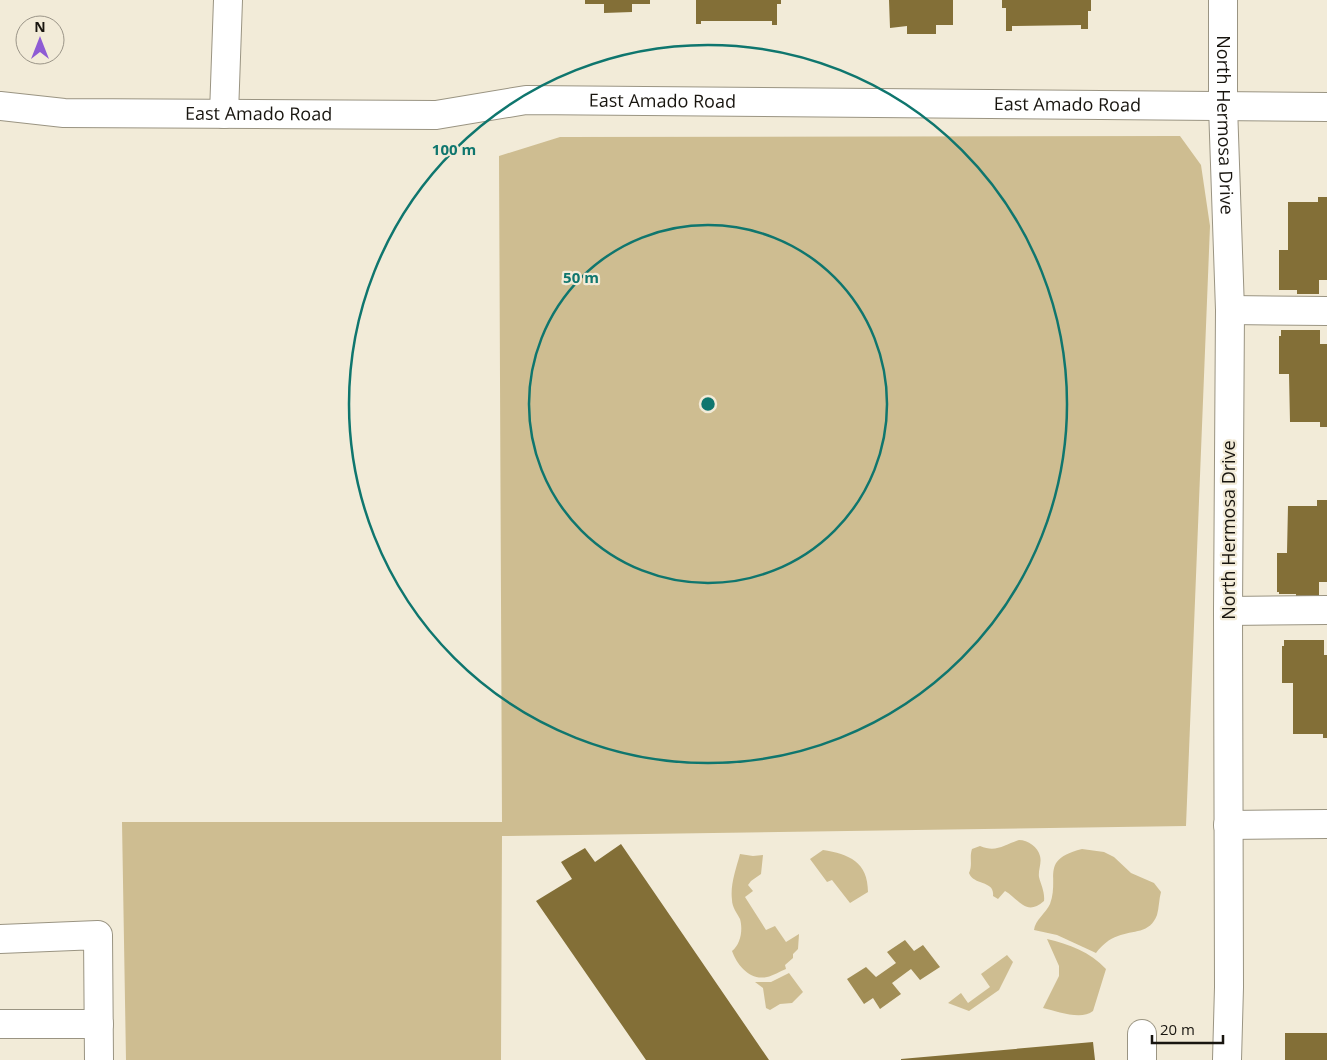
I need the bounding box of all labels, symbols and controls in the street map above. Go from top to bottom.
north arrow [15,15,65,65]
text: N [34,17,46,36]
street label: North Hermosa Drive [1212,35,1240,215]
street label: East Amado Road [589,88,736,113]
street label: East Amado Road [994,91,1141,116]
street label: East Amado Road [185,101,332,125]
text: 100 m [432,139,476,159]
text: 50 m [563,267,599,287]
centre of rings [699,395,717,413]
street label: North Hermosa Drive [1216,440,1240,620]
scale bar [1152,1012,1223,1044]
text: 20 m [1160,1019,1195,1039]

